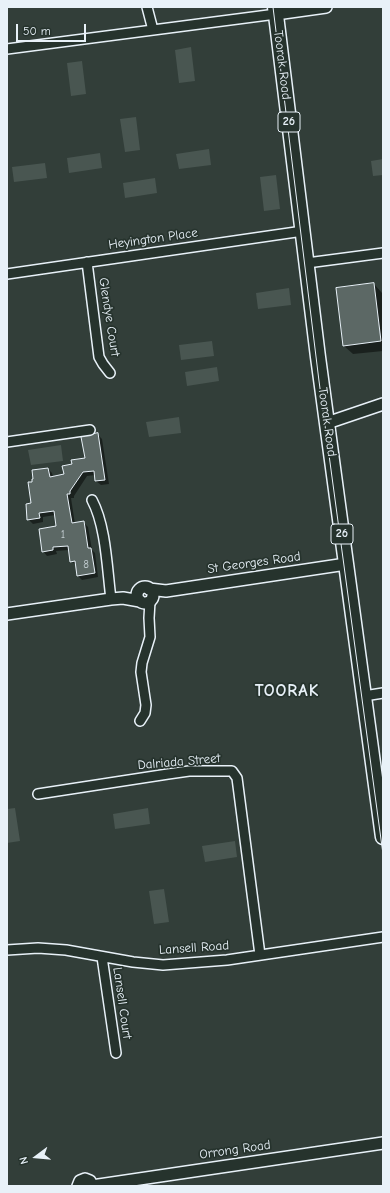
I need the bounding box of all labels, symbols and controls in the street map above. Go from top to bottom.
scale bar [18,16,88,42]
text: 50 m [23,24,51,38]
street label: Toorak Road [270,29,294,101]
road number: 26 [278,112,300,132]
street label: Heyington Place [107,225,199,253]
street label: Glendye Court [95,276,123,358]
street label: Toorak Road [314,386,340,458]
road number: 26 [331,524,353,544]
house number: 1 [61,528,65,542]
street label: St Georges Road [206,549,302,577]
house number: 8 [83,558,89,572]
district label: TOORAK [255,681,319,701]
street label: Dalriada Street [137,751,221,773]
street label: Lansell Road [158,938,230,958]
street label: Lansell Court [109,966,135,1040]
north arrow [16,1137,56,1177]
street label: Orrong Road [198,1137,272,1163]
text: N [17,1155,31,1166]

